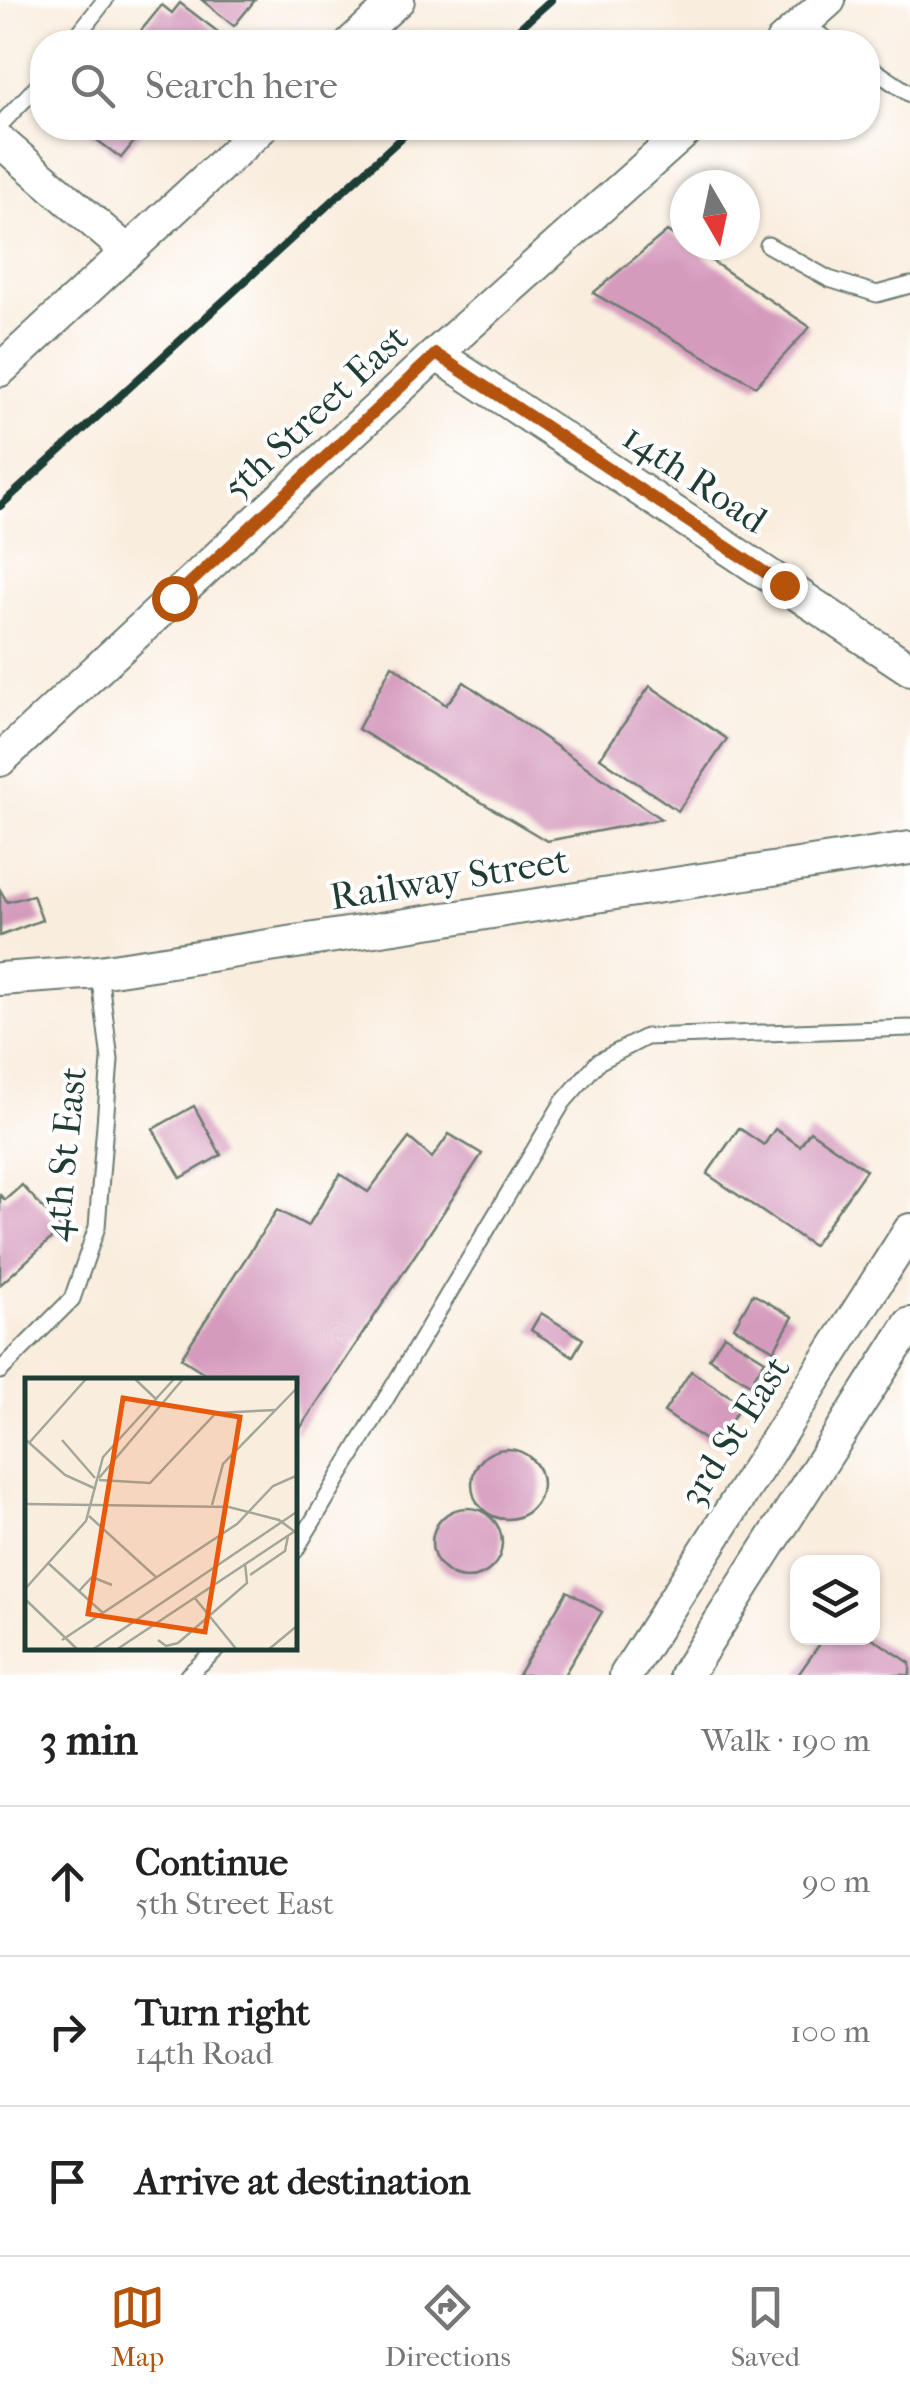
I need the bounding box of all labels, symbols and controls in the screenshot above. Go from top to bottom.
search box [30,30,880,140]
icon: search [65,58,120,113]
text: Search here [145,63,338,108]
north arrow [670,170,760,260]
street label: 5th Street East [214,315,417,509]
street label: 14th Road [614,414,775,543]
route end [762,563,808,609]
route start [152,576,198,622]
street label: Railway Street [327,837,572,920]
street label: 4th St East [33,1064,96,1244]
street label: 3rd St East [669,1347,800,1515]
inset map [25,1378,298,1650]
map controls [790,1555,880,1645]
button: layers [790,1555,880,1645]
text: 3 min [40,1716,138,1765]
text: Walk · 190 m [701,1722,870,1759]
text: Continue [135,1840,288,1885]
icon: ahead [40,1854,95,1909]
text: 90 m [802,1863,870,1900]
text: 5th Street East [135,1885,334,1922]
text: Turn right [135,1990,310,2035]
icon: right [40,2004,95,2059]
text: 100 m [790,2013,870,2050]
text: 14th Road [135,2035,273,2072]
icon: arrive [40,2154,95,2209]
text: Arrive at destination [135,2159,471,2204]
tab: Map [110,2280,165,2373]
tab: Directions [385,2280,511,2373]
tab: Saved [731,2280,800,2373]

